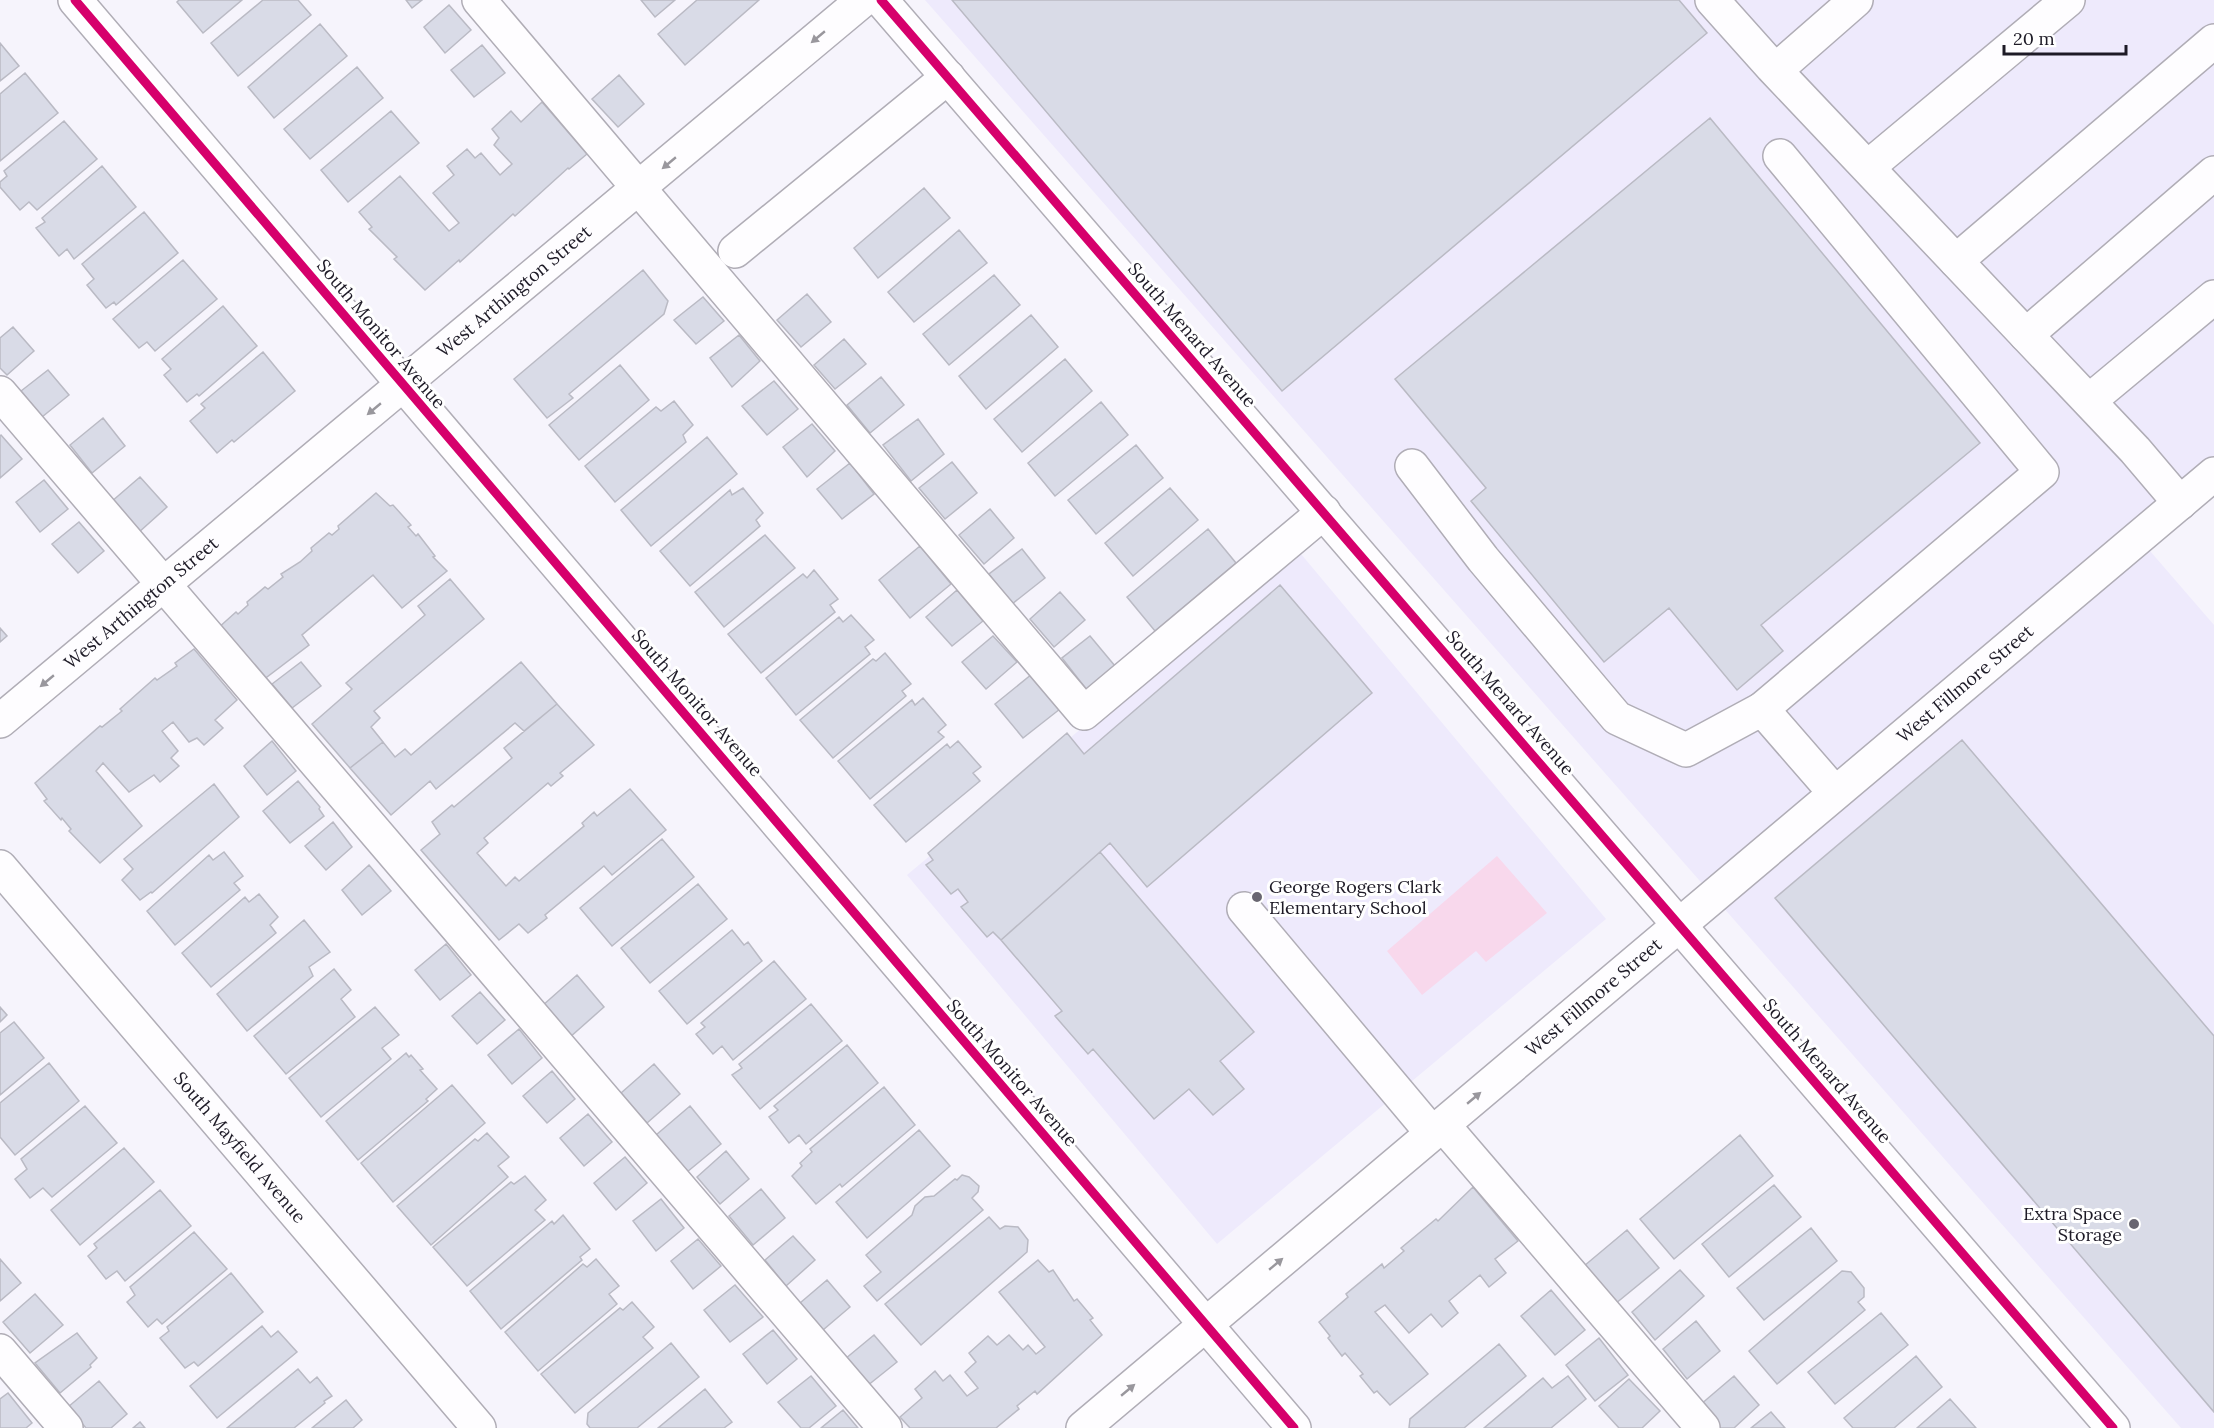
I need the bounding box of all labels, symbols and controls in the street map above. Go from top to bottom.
scale bar [2004,18,2126,56]
text: 20 m [2013,27,2055,50]
one-way arrow [810,31,826,44]
one-way arrow [661,156,677,169]
street label: West Arthington Street [432,220,596,362]
street label: South Monitor Avenue [312,254,451,413]
street label: South Menard Avenue [1123,257,1262,412]
one-way arrow [366,402,382,415]
street label: West Arthington Street [59,532,223,674]
street label: West Fillmore Street [1892,619,2038,748]
street label: South Monitor Avenue [627,624,768,781]
street label: South Menard Avenue [1441,625,1580,780]
one-way arrow [39,675,55,688]
place label: George Rogers Clark Elementary School [1269,875,1442,919]
marker: George Rogers Clark Elementary School [1250,890,1264,904]
street label: West Fillmore Street [1520,933,1666,1061]
street label: South Menard Avenue [1758,993,1897,1148]
street label: South Monitor Avenue [942,994,1083,1151]
street label: South Mayfield Avenue [169,1067,311,1228]
one-way arrow [1466,1092,1481,1105]
place label: Extra Space Storage [2023,1202,2122,1246]
marker: Extra Space Storage [2127,1217,2141,1231]
one-way arrow [1268,1258,1284,1271]
one-way arrow [1120,1385,1135,1397]

